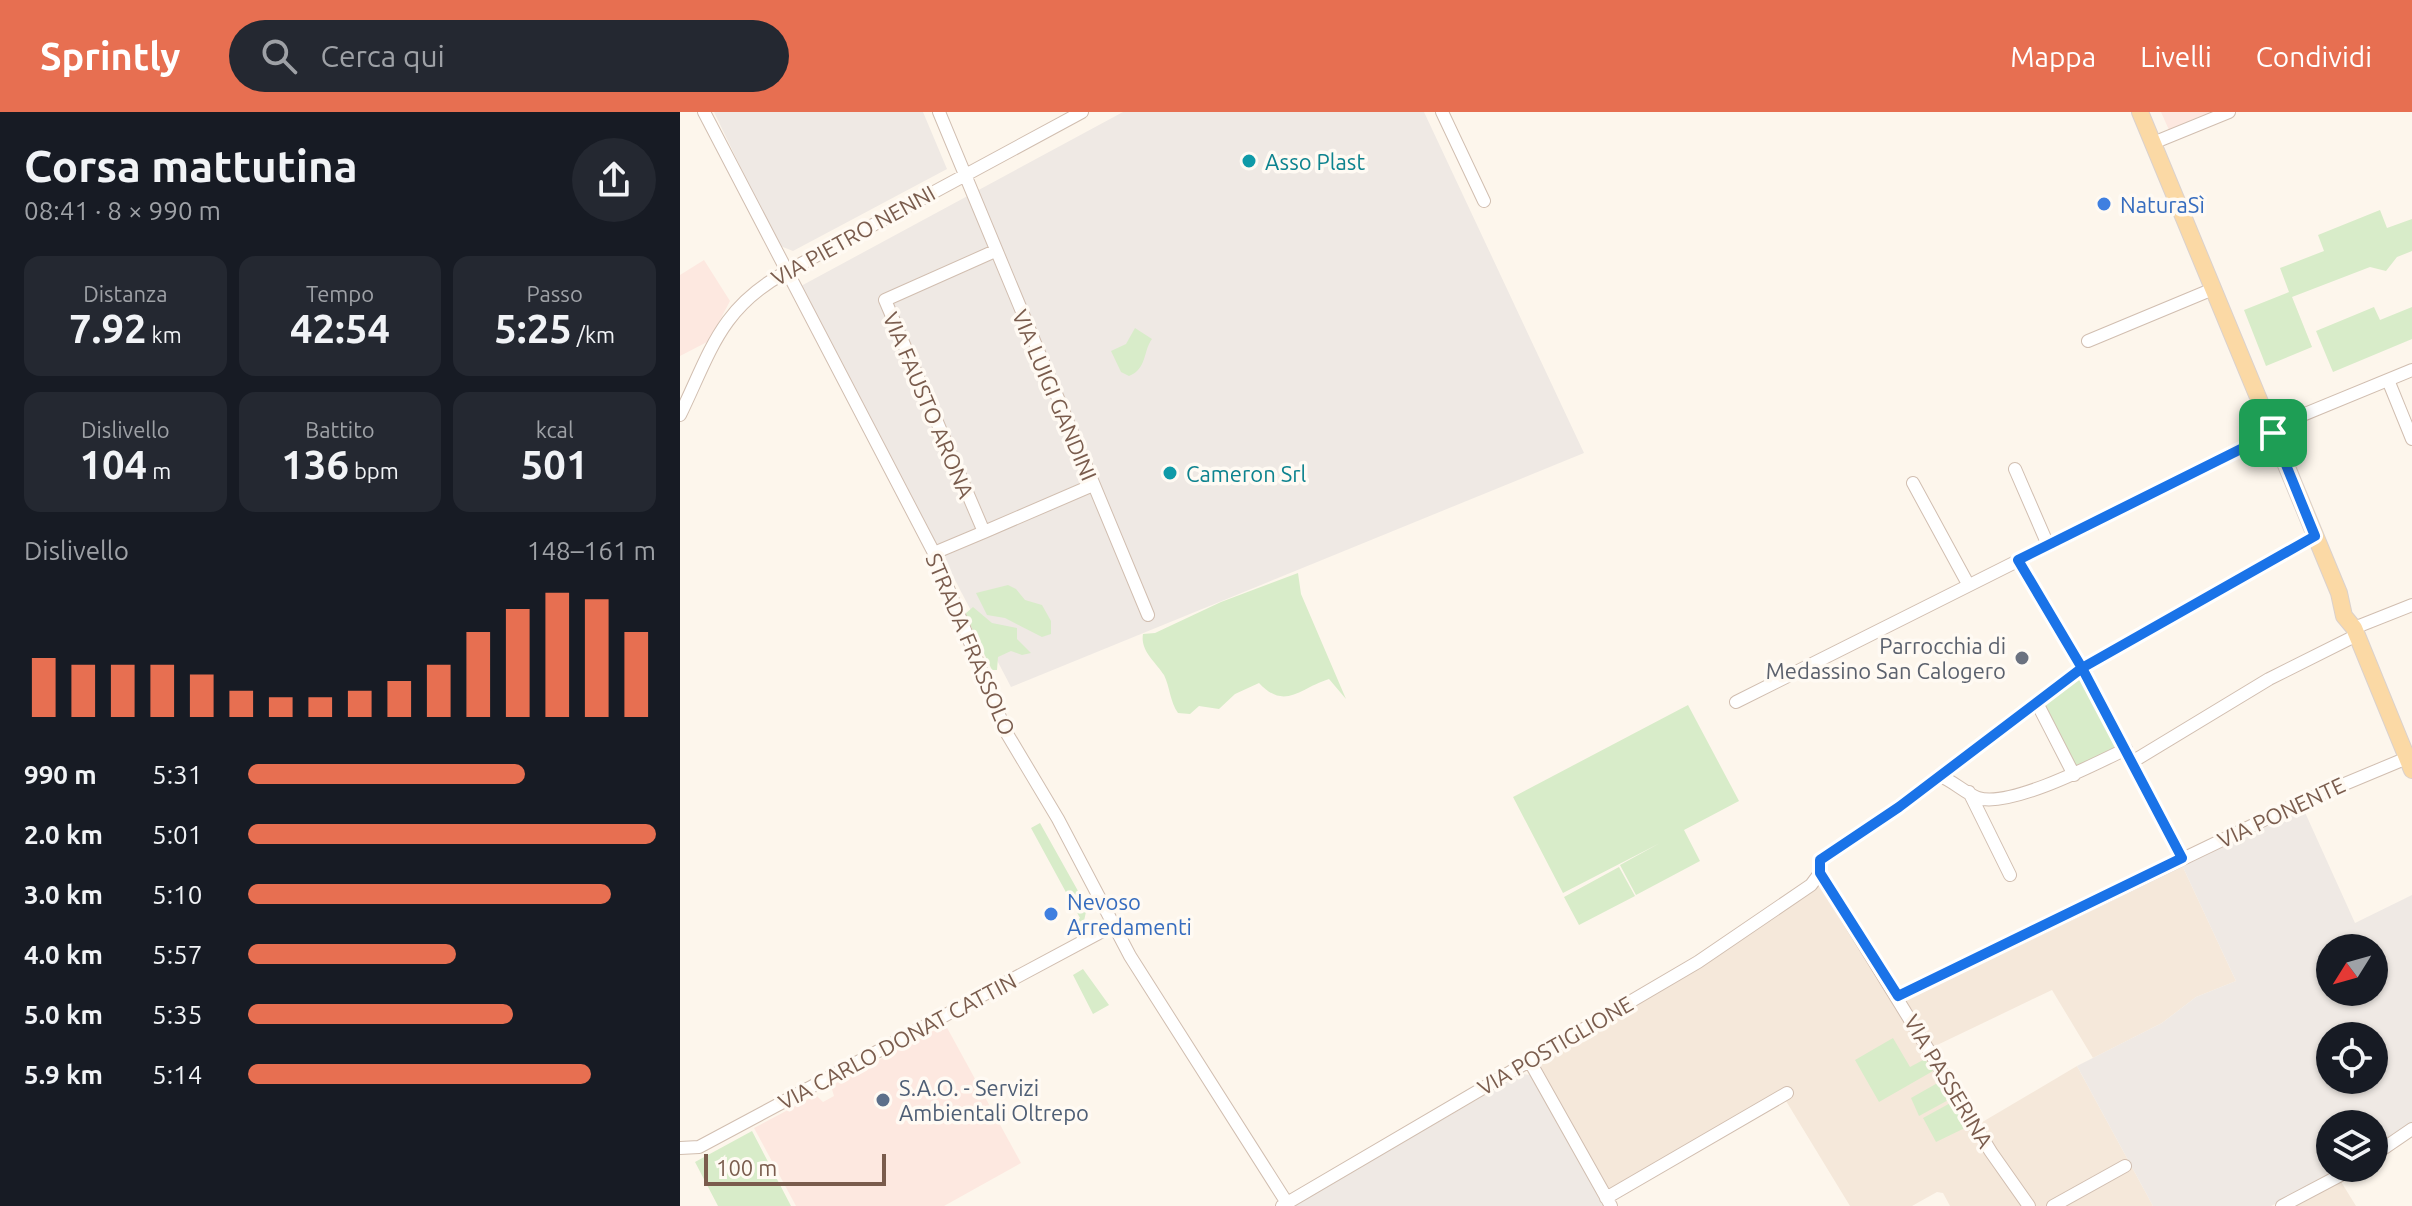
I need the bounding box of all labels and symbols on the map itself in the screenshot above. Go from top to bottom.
place label: Asso Plast [1265,149,1365,174]
marker: Asso Plast [1240,152,1258,170]
street label: VIA PIETRO NENNI [767,180,939,290]
place label: NaturaSì [2120,192,2205,217]
marker: NaturaSì [2095,195,2113,213]
street label: VIA LUIGI GANDINI [1008,306,1102,484]
street label: VIA FAUSTO ARONA [879,308,980,502]
pin [2239,399,2307,467]
place label: Cameron Srl [1186,461,1307,486]
marker: Cameron Srl [1161,464,1179,482]
street label: STRADA FRASSOLO [921,549,1021,739]
place label: Parrocchia di Medassino San Calogero [1766,633,2006,683]
marker: Parrocchia di Medassino San Calogero [2013,649,2031,667]
street label: VIA PONENTE [2213,772,2349,852]
place label: Nevoso Arredamenti [1067,889,1192,939]
marker: Nevoso Arredamenti [1042,905,1060,923]
north arrow [2316,934,2388,1006]
street label: VIA CARLO DONAT CATTIN [774,968,1020,1114]
street label: VIA POSTIGLIONE [1473,990,1637,1100]
street label: VIA PASSERINA [1900,1010,1999,1153]
place label: S.A.O. - Servizi Ambientali Oltrepo [899,1075,1089,1125]
marker: S.A.O. - Servizi Ambientali Oltrepo [874,1091,892,1109]
scale bar [704,1150,886,1186]

